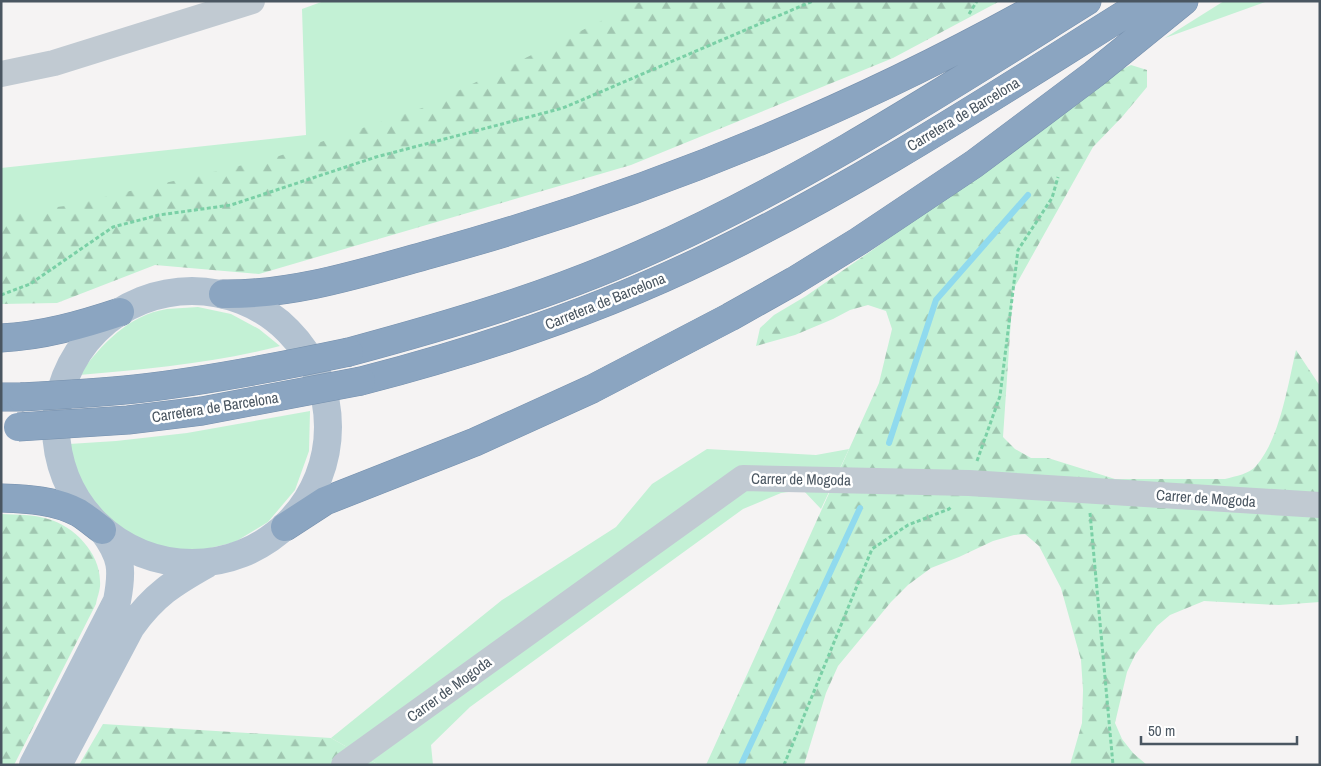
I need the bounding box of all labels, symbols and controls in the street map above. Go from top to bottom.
street label: Carretera de Barcelona [903,72,1023,156]
street label: Carretera de Barcelona [542,267,668,335]
street label: Carretera de Barcelona [150,387,280,427]
street label: Carrer de Mogoda [751,468,851,490]
street label: Carrer de Mogoda [1155,484,1257,512]
street label: Carrer de Mogoda [402,651,496,727]
scale bar [1141,714,1297,746]
text: 50 m [1148,720,1175,741]

